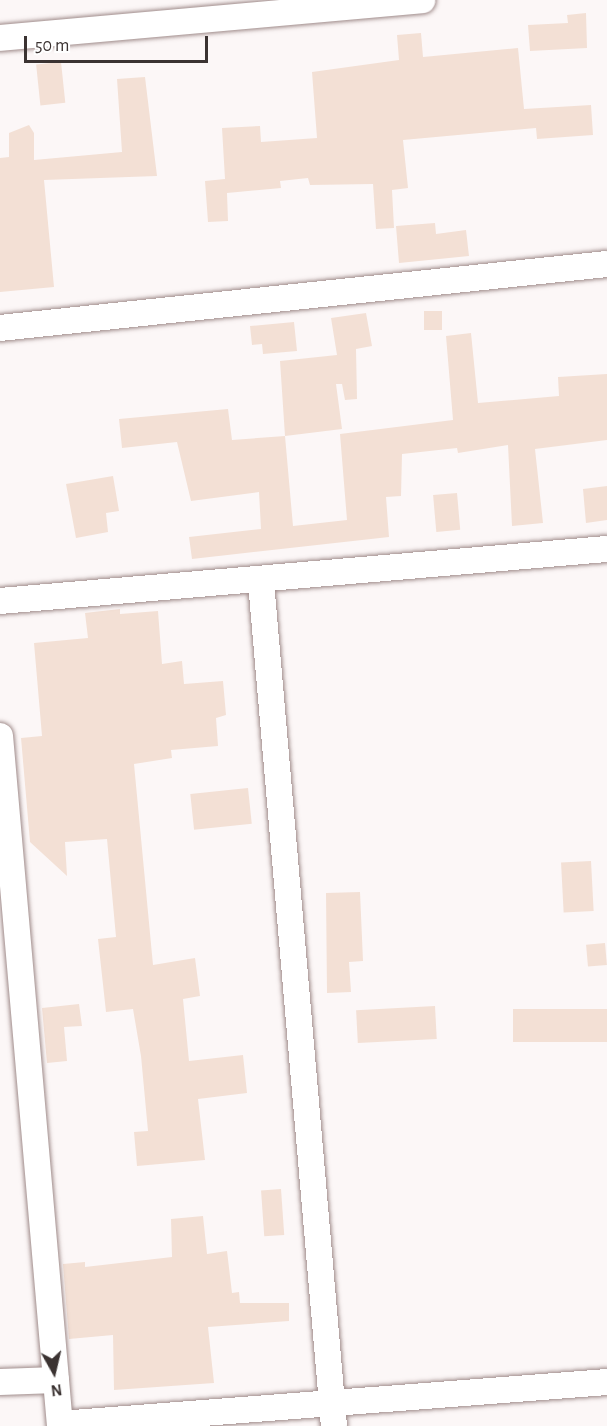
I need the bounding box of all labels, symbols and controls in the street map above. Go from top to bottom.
scale bar [27,24,212,62]
text: 50 m [35,37,69,55]
north arrow [24,1342,84,1402]
text: N [50,1381,63,1399]

